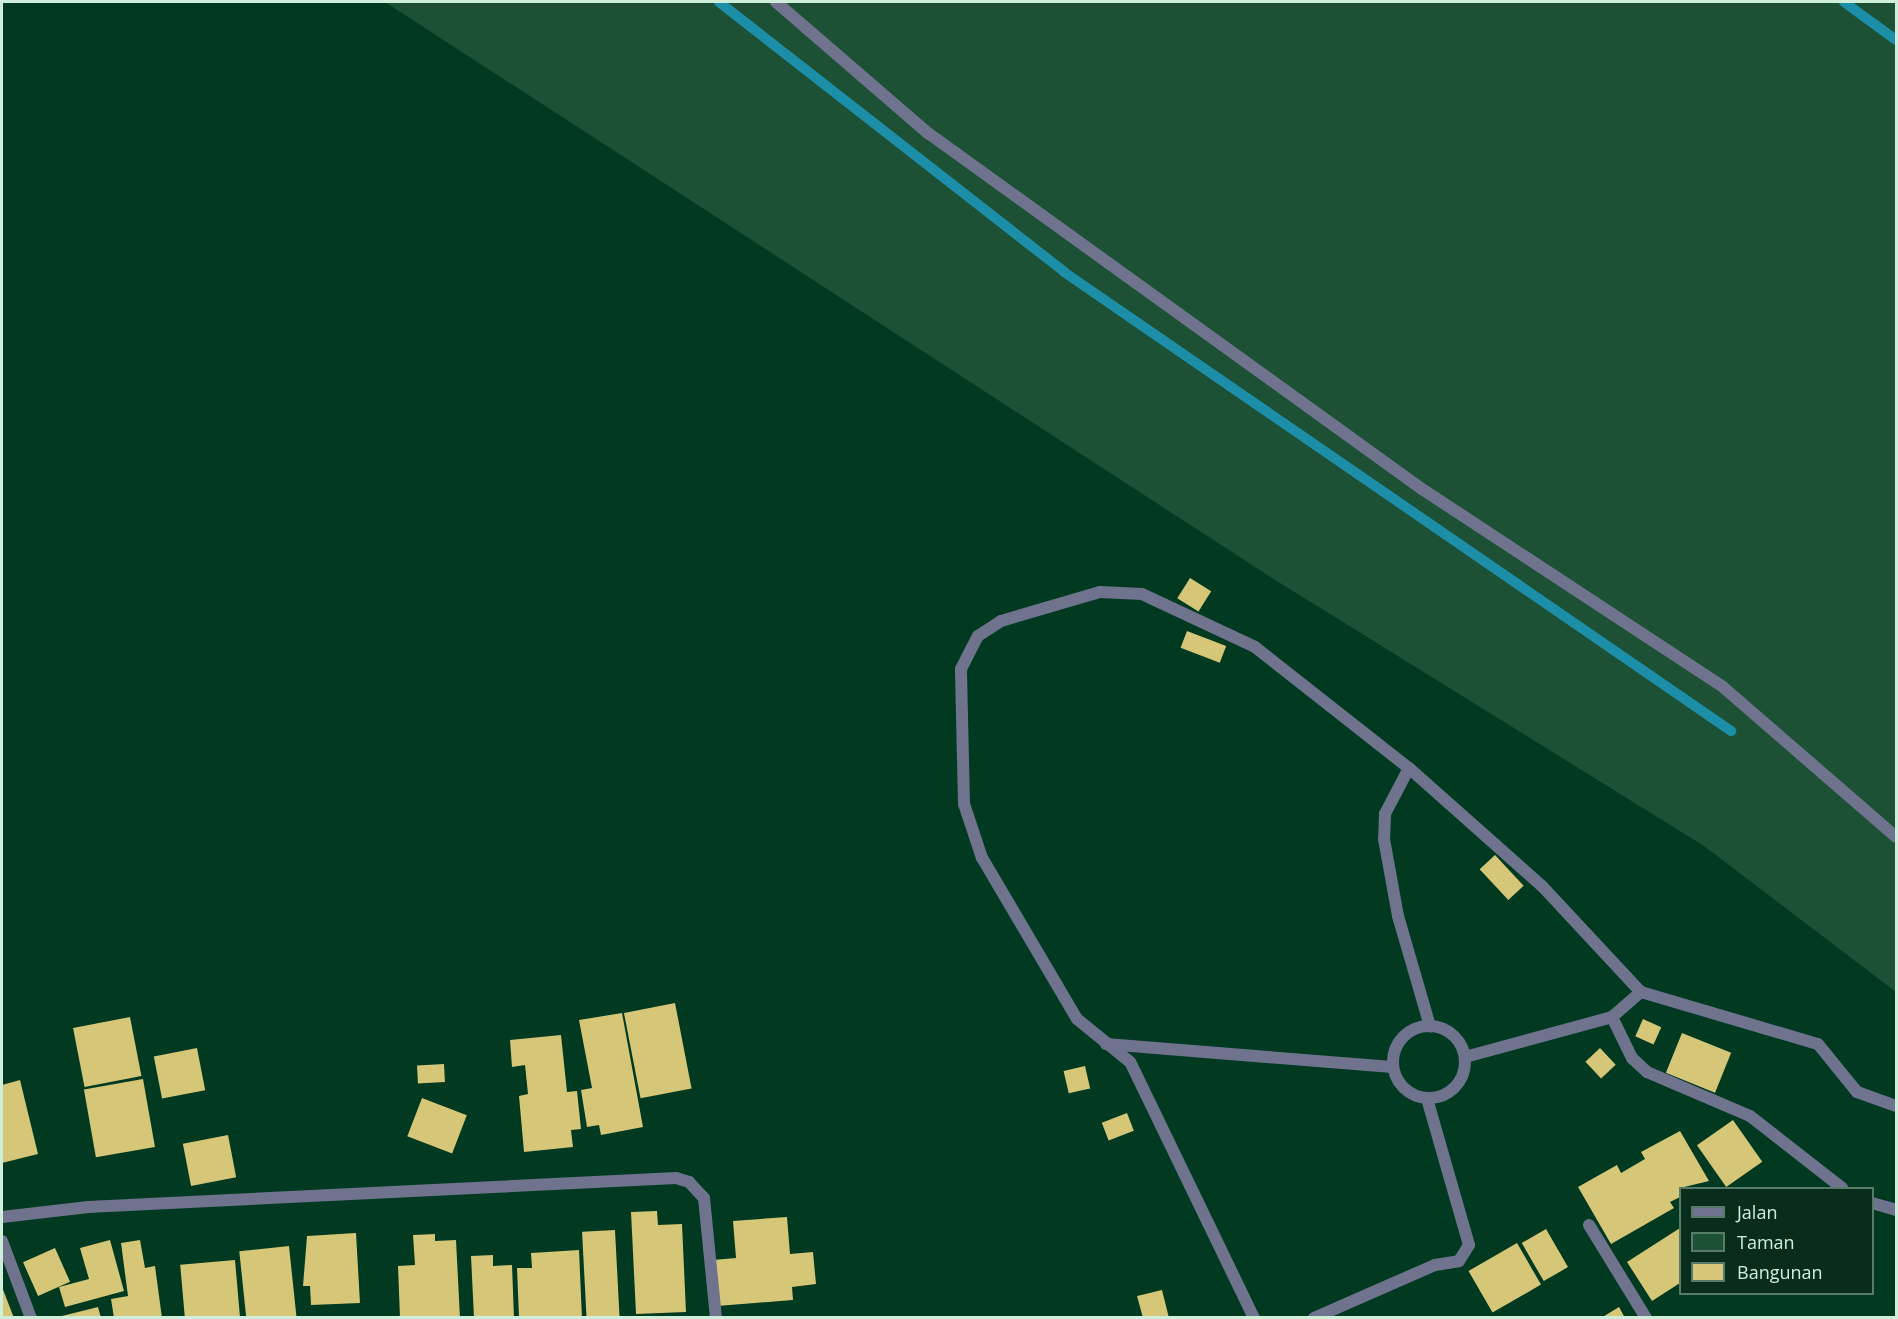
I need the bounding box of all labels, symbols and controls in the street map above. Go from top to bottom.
legend [1679,1187,1874,1295]
text: Jalan [1737,1200,1777,1224]
text: Taman [1737,1230,1795,1254]
text: Bangunan [1737,1260,1823,1284]

